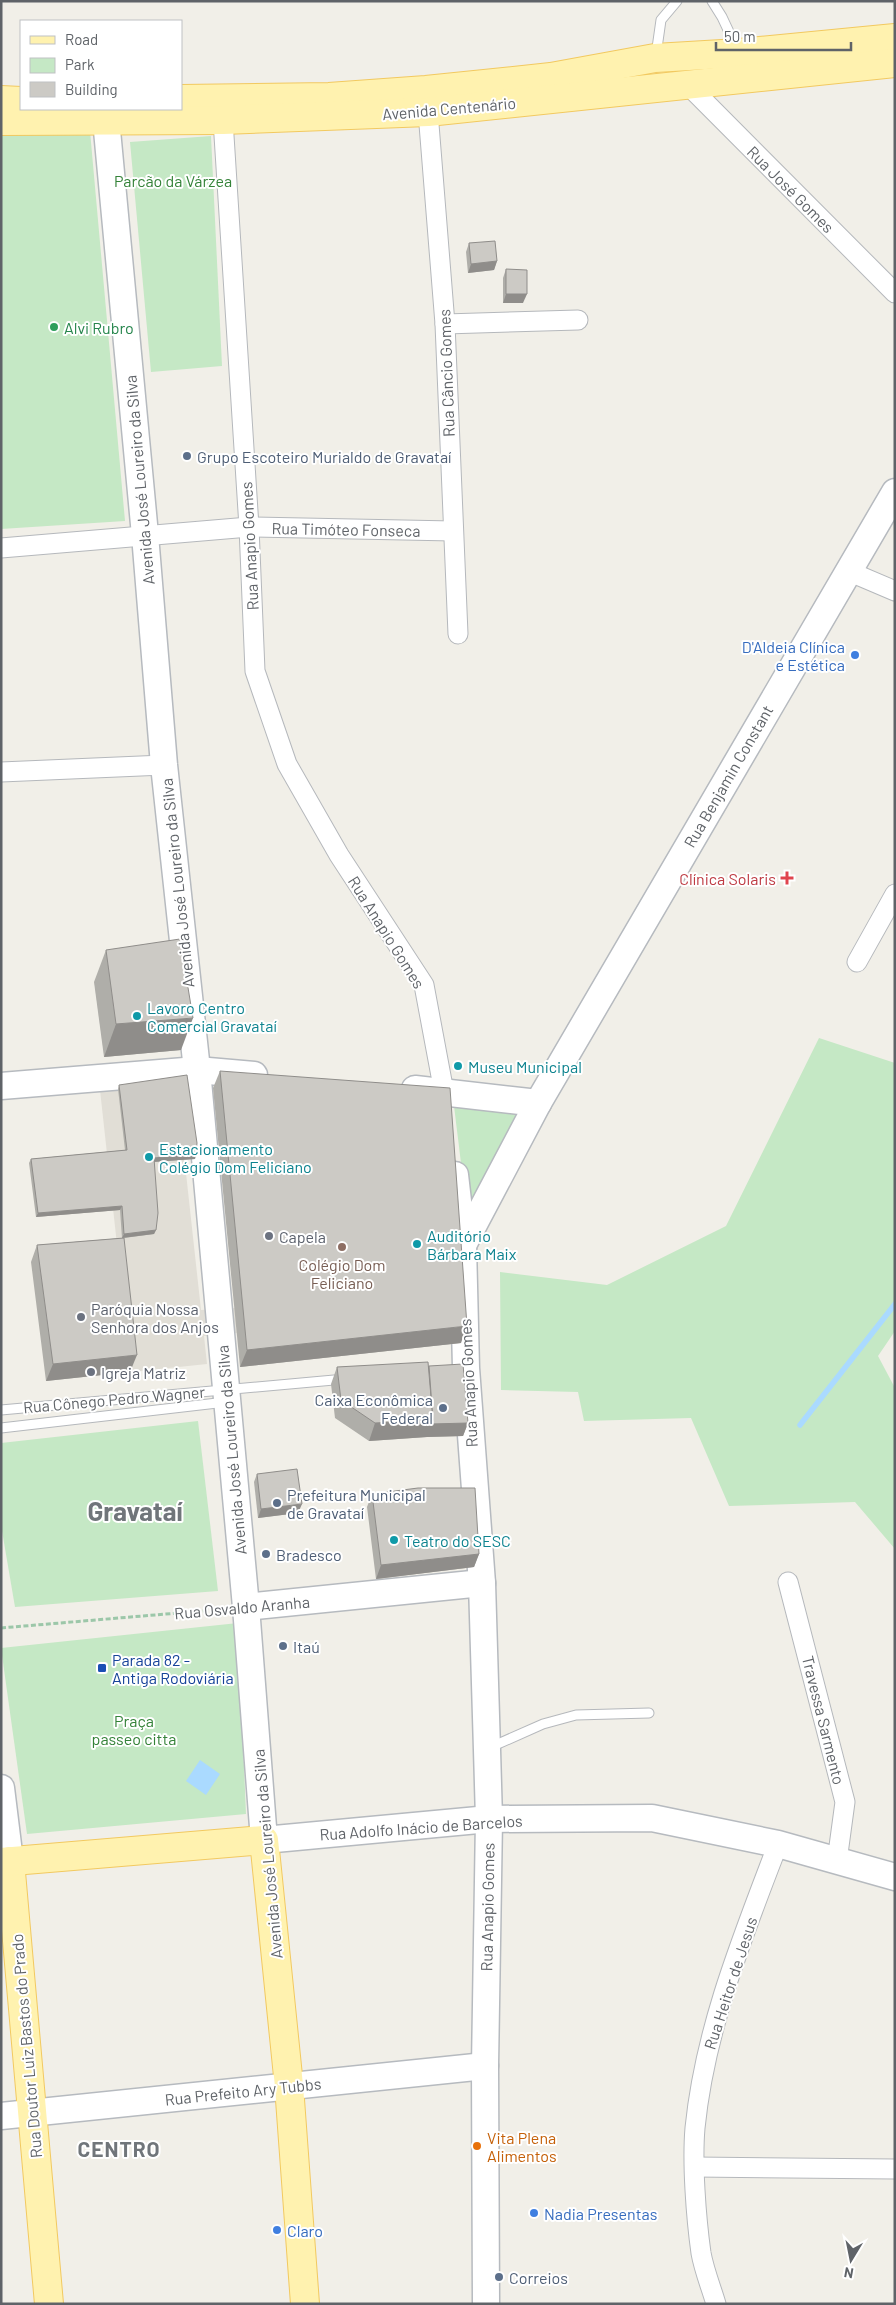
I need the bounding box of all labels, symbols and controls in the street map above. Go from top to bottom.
legend [20,20,182,110]
scale bar [716,20,851,52]
text: 50 m [724,27,756,45]
text: Road [65,30,98,48]
text: Park [65,55,95,73]
text: Building [65,80,118,98]
street label: Avenida Centenário [381,93,517,123]
street label: Rua José Gomes [744,142,838,236]
park label: Parcão da Várzea [114,171,232,190]
street label: Rua Câncio Gomes [434,309,458,437]
place label: Alvi Rubro [64,318,134,337]
marker: Alvi Rubro [48,321,60,333]
street label: Avenida José Loureiro da Silva [120,374,158,586]
place label: Grupo Escoteiro Murialdo de Gravataí [197,447,452,466]
marker: Grupo Escoteiro Murialdo de Gravataí [181,450,193,462]
street label: Rua Anapio Gomes [236,481,262,611]
street label: Rua Timóteo Fonseca [271,518,421,540]
place label: D'Aldeia Clínica e Estética [742,637,845,674]
marker: D'Aldeia Clínica e Estética [849,649,861,661]
street label: Rua Benjamin Constant [679,701,777,851]
street label: Avenida José Loureiro da Silva [157,777,197,989]
place label: Clínica Solaris [679,869,776,888]
marker: Clínica Solaris [780,871,794,885]
street label: Rua Anapio Gomes [345,872,429,992]
place label: Lavoro Centro Comercial Gravataí [147,998,277,1035]
marker: Lavoro Centro Comercial Gravataí [131,1010,143,1022]
place label: Museu Municipal [468,1057,582,1076]
marker: Museu Municipal [452,1060,464,1072]
place label: Estacionamento Colégio Dom Feliciano [159,1139,312,1176]
marker: Estacionamento Colégio Dom Feliciano [143,1151,155,1163]
place label: Auditório Bárbara Maix [427,1226,517,1263]
place label: Capela [279,1227,326,1246]
marker: Capela [263,1230,275,1242]
marker: Auditório Bárbara Maix [411,1238,423,1250]
marker: Colégio Dom Feliciano [336,1241,348,1253]
place label: Colégio Dom Feliciano [298,1255,386,1292]
place label: Paróquia Nossa Senhora dos Anjos [91,1299,219,1336]
marker: Paróquia Nossa Senhora dos Anjos [75,1311,87,1323]
street label: Rua Anapio Gomes [455,1318,481,1448]
street label: Avenida José Loureiro da Silva [212,1344,250,1556]
place label: Igreja Matriz [101,1363,186,1382]
marker: Igreja Matriz [85,1366,97,1378]
street label: Rua Cônego Pedro Wagner [22,1382,206,1416]
place label: Caixa Econômica Federal [315,1390,433,1427]
marker: Caixa Econômica Federal [437,1402,449,1414]
place label: Prefeitura Municipal de Gravataí [287,1485,426,1522]
district label: Gravataí [87,1495,183,1526]
marker: Prefeitura Municipal de Gravataí [271,1497,283,1509]
place label: Teatro do SESC [404,1531,511,1550]
marker: Teatro do SESC [388,1534,400,1546]
place label: Bradesco [276,1545,342,1564]
marker: Bradesco [260,1548,272,1560]
street label: Rua Osvaldo Aranha [173,1592,311,1622]
place label: Itaú [293,1637,320,1656]
marker: Itaú [277,1640,289,1652]
place label: Parada 82 - Antiga Rodoviária [112,1650,234,1687]
street label: Travessa Sarmento [799,1654,849,1786]
marker: Parada 82 - Antiga Rodoviária [96,1662,108,1674]
park label: Praça passeo citta [92,1711,176,1748]
street label: Avenida José Loureiro da Silva [248,1748,286,1960]
street label: Rua Adolfo Inácio de Barcelos [319,1810,523,1844]
street label: Rua Anapio Gomes [476,1842,498,1972]
street label: Rua Heitor de Jesus [700,1914,760,2052]
street label: Rua Doutor Luiz Bastos do Prado [7,1933,45,2159]
street label: Rua Prefeito Ary Tubbs [164,2073,322,2109]
place label: Vita Plena Alimentos [487,2128,557,2165]
district label: CENTRO [77,2136,161,2161]
marker: Vita Plena Alimentos [471,2140,483,2152]
place label: Nadia Presentas [544,2204,657,2223]
marker: Nadia Presentas [528,2207,540,2219]
place label: Claro [287,2221,323,2240]
marker: Claro [271,2224,283,2236]
north arrow [826,2235,876,2285]
text: N [843,2264,855,2282]
place label: Correios [509,2268,568,2287]
marker: Correios [493,2271,505,2283]

